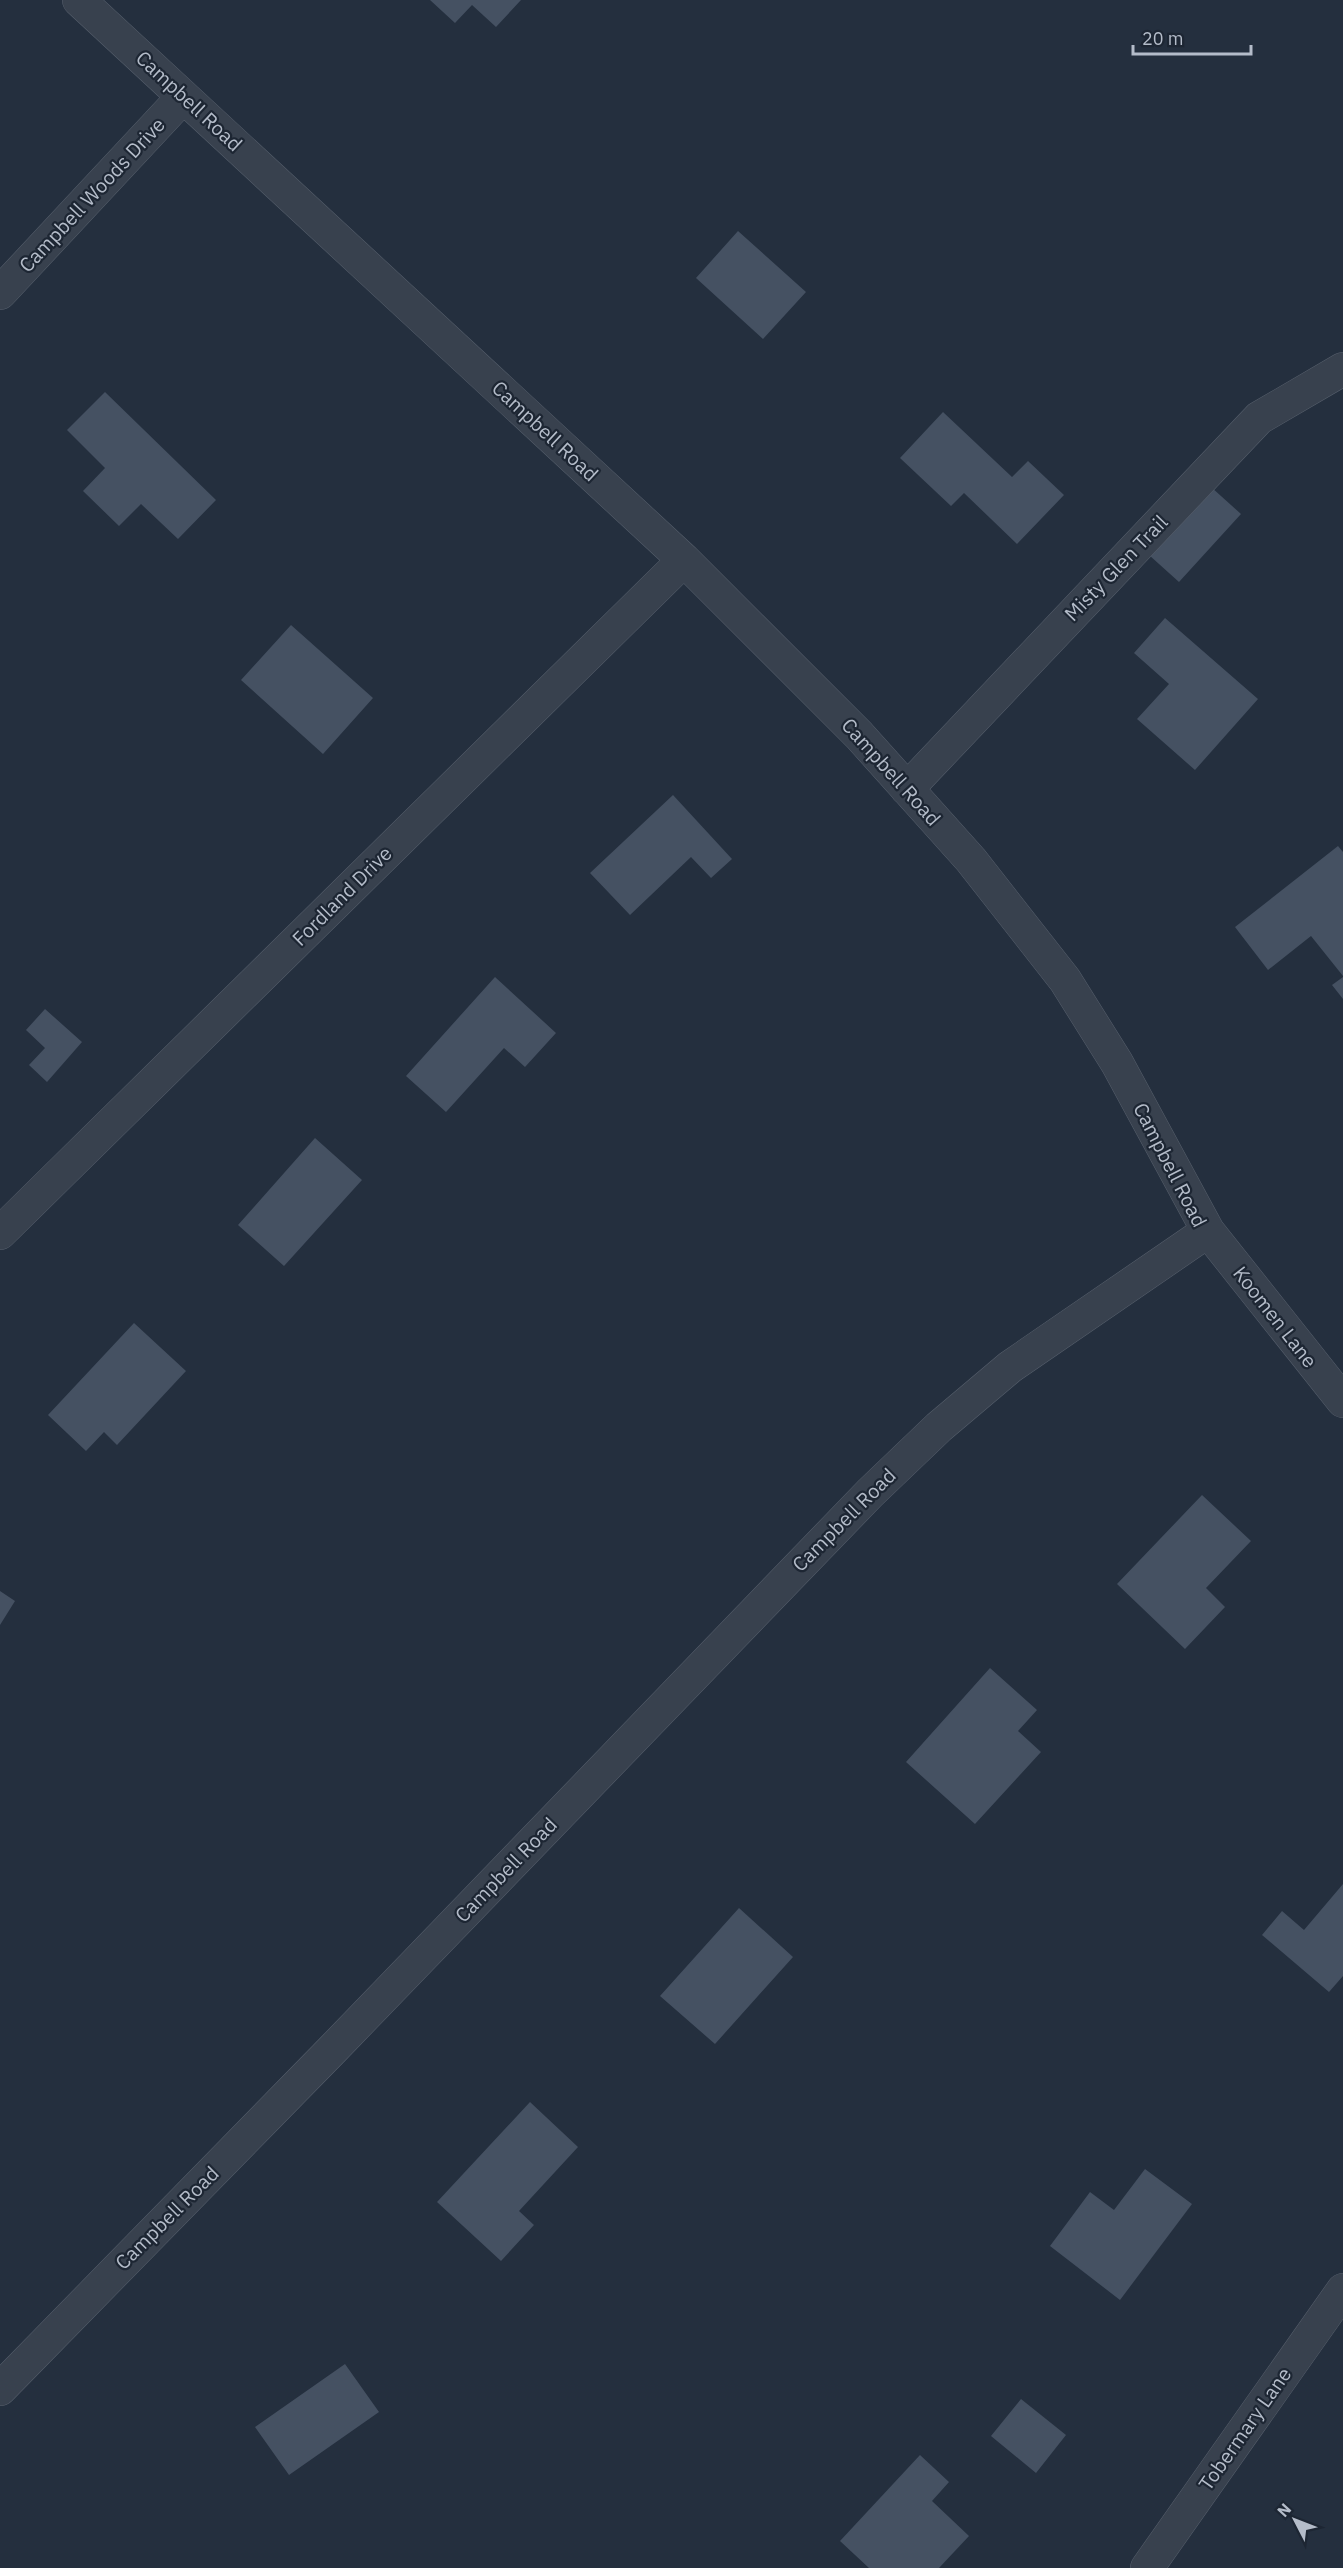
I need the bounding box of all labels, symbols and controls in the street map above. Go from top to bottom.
scale bar [1133,18,1252,56]
text: 20 m [1142,27,1184,50]
street label: Campbell Road [130,44,248,157]
street label: Campbell Woods Drive [13,111,171,278]
street label: Campbell Road [486,374,604,487]
street label: Misty Glen Trail [1058,509,1173,627]
street label: Campbell Road [836,712,947,831]
street label: Fordland Drive [286,840,397,951]
street label: Campbell Road [1127,1098,1213,1232]
street label: Koomen Lane [1227,1260,1324,1373]
street label: Campbell Road [786,1462,901,1577]
street label: Campbell Road [449,1811,563,1928]
street label: Campbell Road [109,2160,224,2275]
street label: Tobermary Lane [1192,2362,1297,2496]
north arrow [1265,2490,1325,2550]
text: N [1273,2499,1295,2521]

